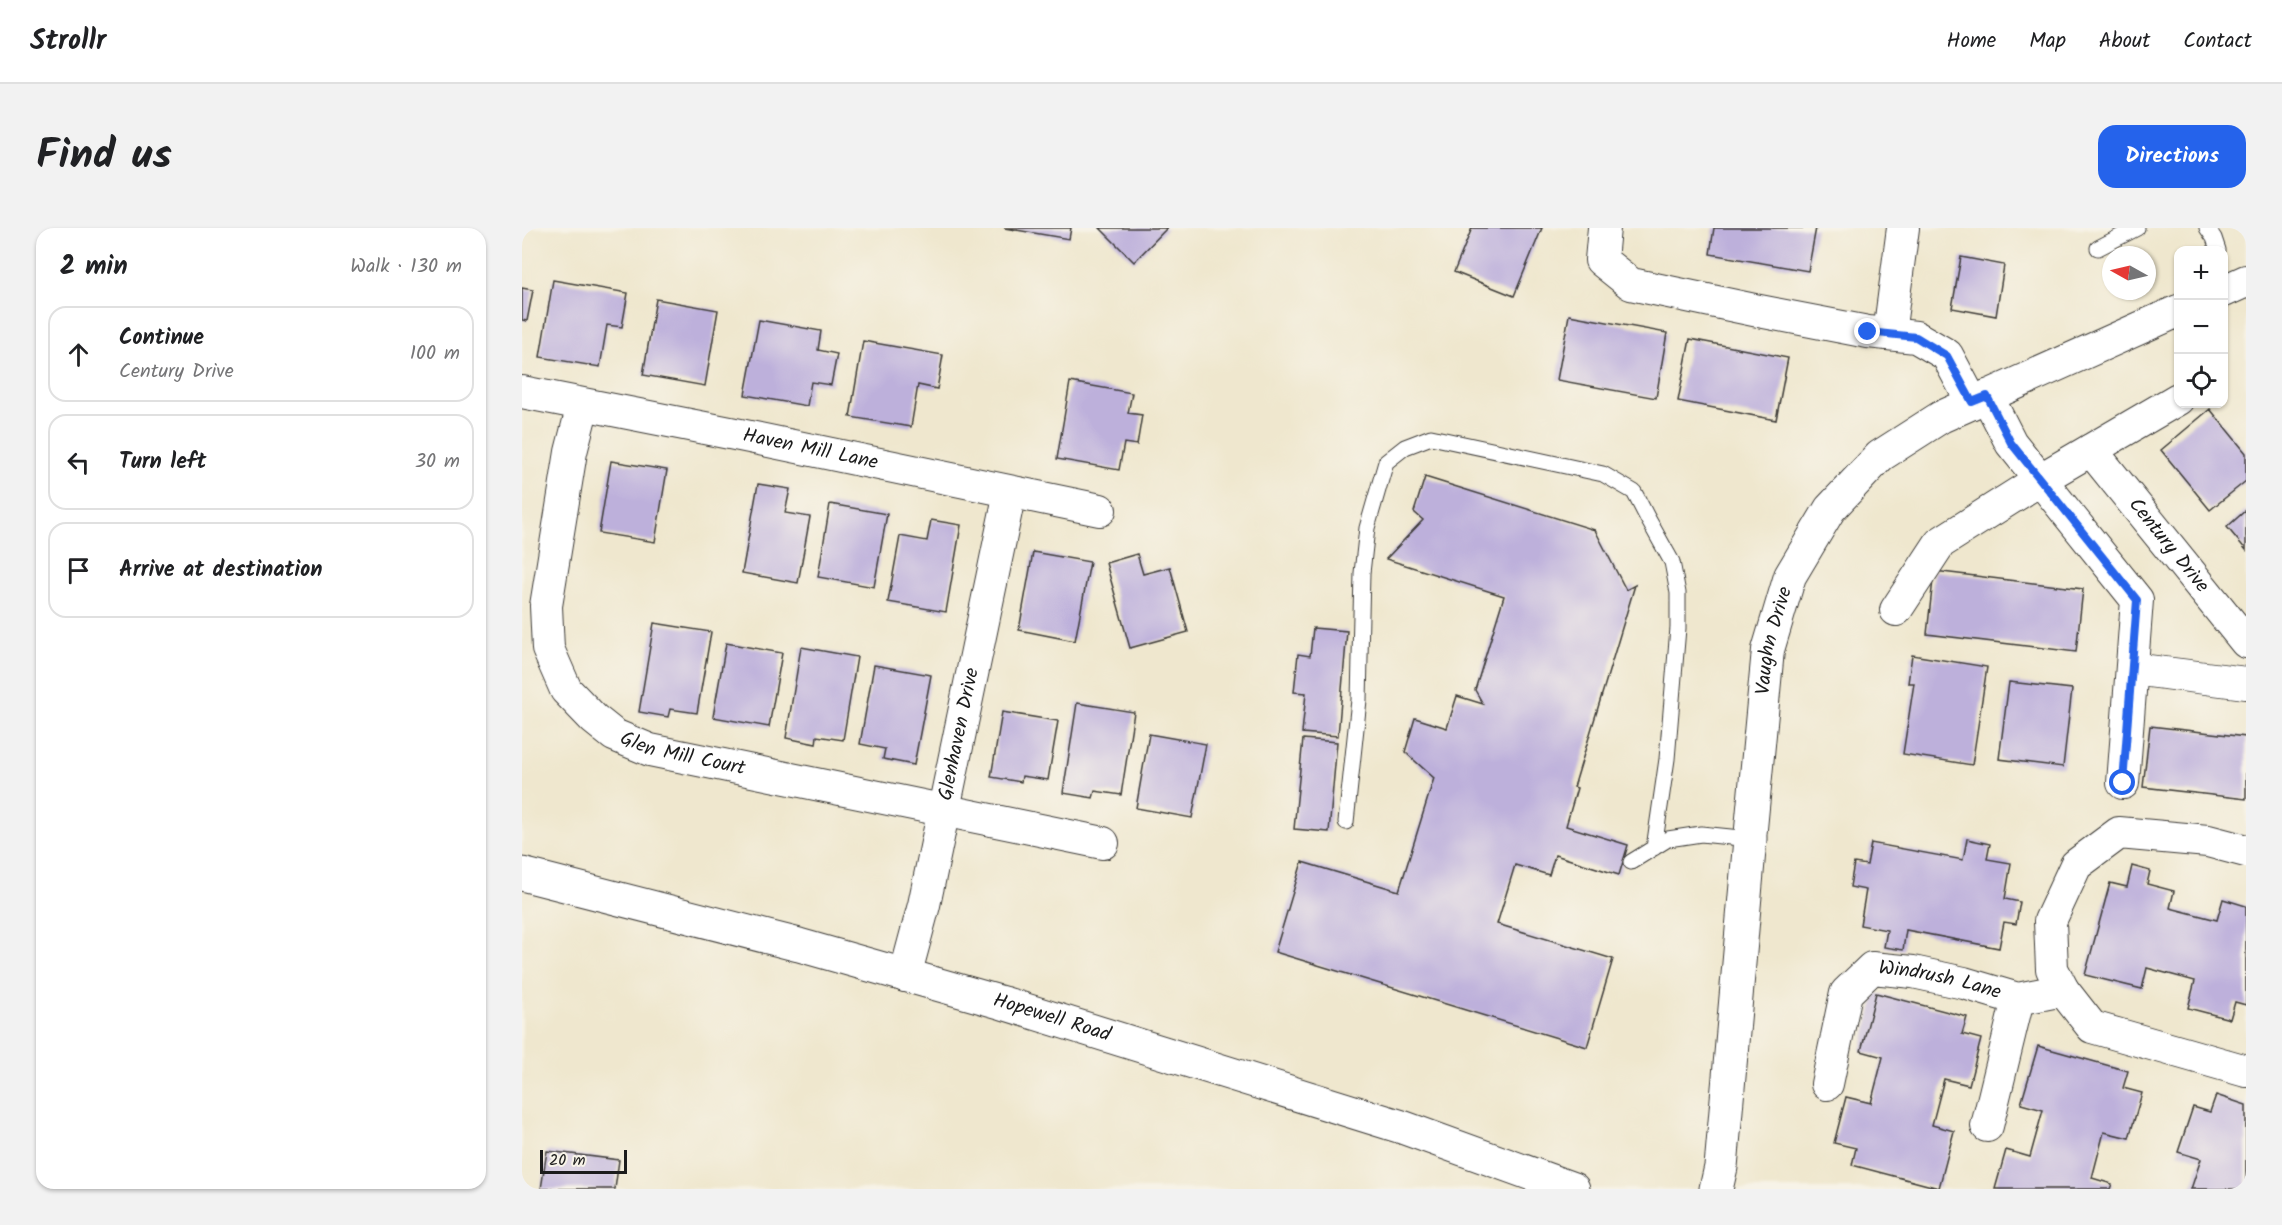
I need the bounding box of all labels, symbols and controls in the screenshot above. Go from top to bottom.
text: Strollr [30,19,106,64]
text: Home [1947,25,1996,58]
text: Map [2029,25,2066,58]
text: About [2099,25,2150,58]
text: Contact [2183,25,2252,58]
text: Find us [36,123,172,190]
button: Directions [2098,125,2246,188]
text: 2 min [60,246,128,288]
north arrow [2102,246,2156,300]
map controls [2174,246,2228,408]
button: + [2174,246,2228,300]
text: Walk · 130 m [350,251,462,283]
button: − [2174,300,2228,354]
route end [1854,318,1880,344]
text: Continue [119,321,204,356]
icon: ahead [62,338,95,371]
text: 100 m [410,338,460,370]
button: locate [2174,354,2228,408]
text: Century Drive [119,356,234,388]
street label: Haven Mill Lane [740,420,881,479]
text: Turn left [119,445,206,480]
icon: left [62,446,95,479]
text: 30 m [415,446,460,478]
street label: Century Drive [2120,491,2217,600]
text: Arrive at destination [119,553,322,588]
icon: arrive [62,554,95,587]
street label: Vaughn Drive [1748,583,1802,696]
street label: Glenhaven Drive [930,665,989,803]
street label: Glen Mill Court [615,723,748,785]
route start [2109,769,2135,795]
street label: Windrush Lane [1877,953,2005,1009]
street label: Hopewell Road [989,985,1115,1052]
scale bar [540,1147,627,1174]
text: 20 m [549,1148,585,1173]

